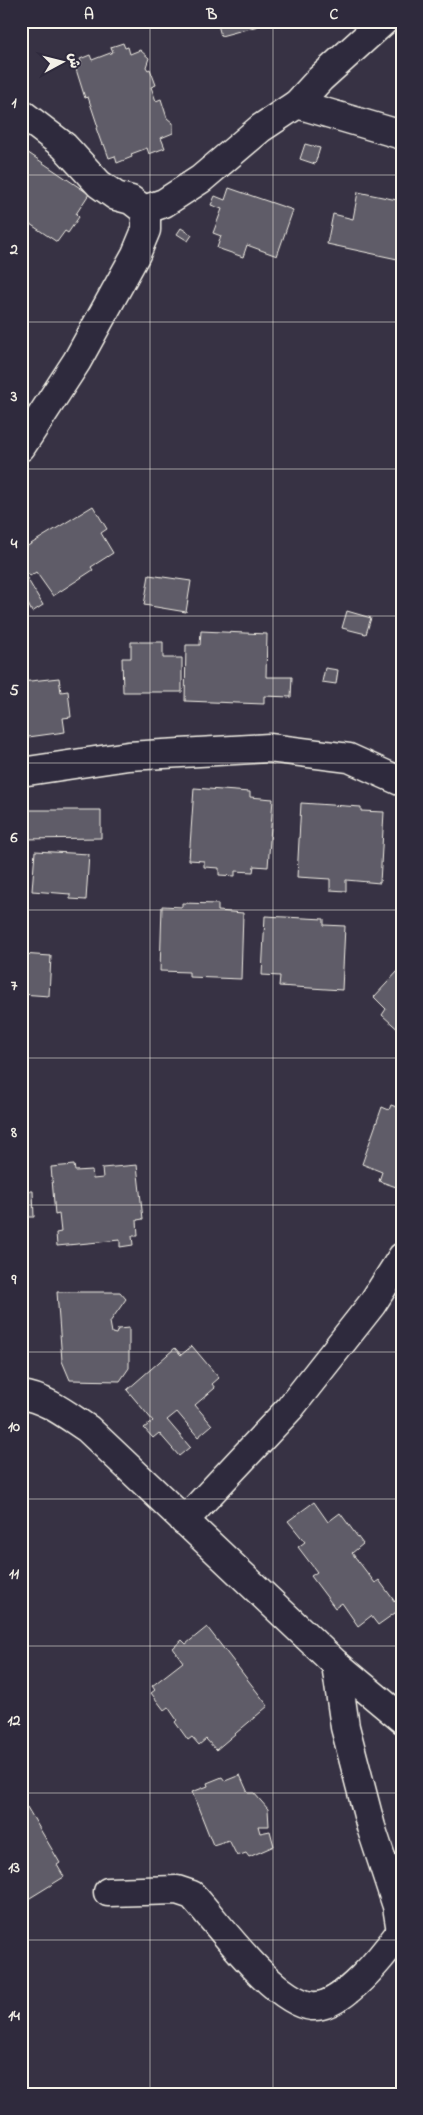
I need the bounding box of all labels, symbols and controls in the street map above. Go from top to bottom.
text: A [84,3,94,27]
text: B [206,3,218,27]
text: C [330,3,339,27]
north arrow [38,38,88,88]
text: ش [62,52,85,70]
text: 1 [11,91,17,115]
text: 2 [9,238,18,262]
text: 3 [10,385,18,409]
text: 4 [10,532,18,556]
text: 5 [9,679,19,703]
text: 6 [9,826,18,850]
text: 7 [11,974,18,998]
text: 8 [10,1121,17,1145]
text: 9 [11,1268,17,1292]
text: 10 [8,1415,20,1439]
text: 11 [9,1562,20,1586]
text: 12 [7,1709,21,1733]
text: 13 [8,1856,20,1880]
text: 14 [8,2004,20,2028]

